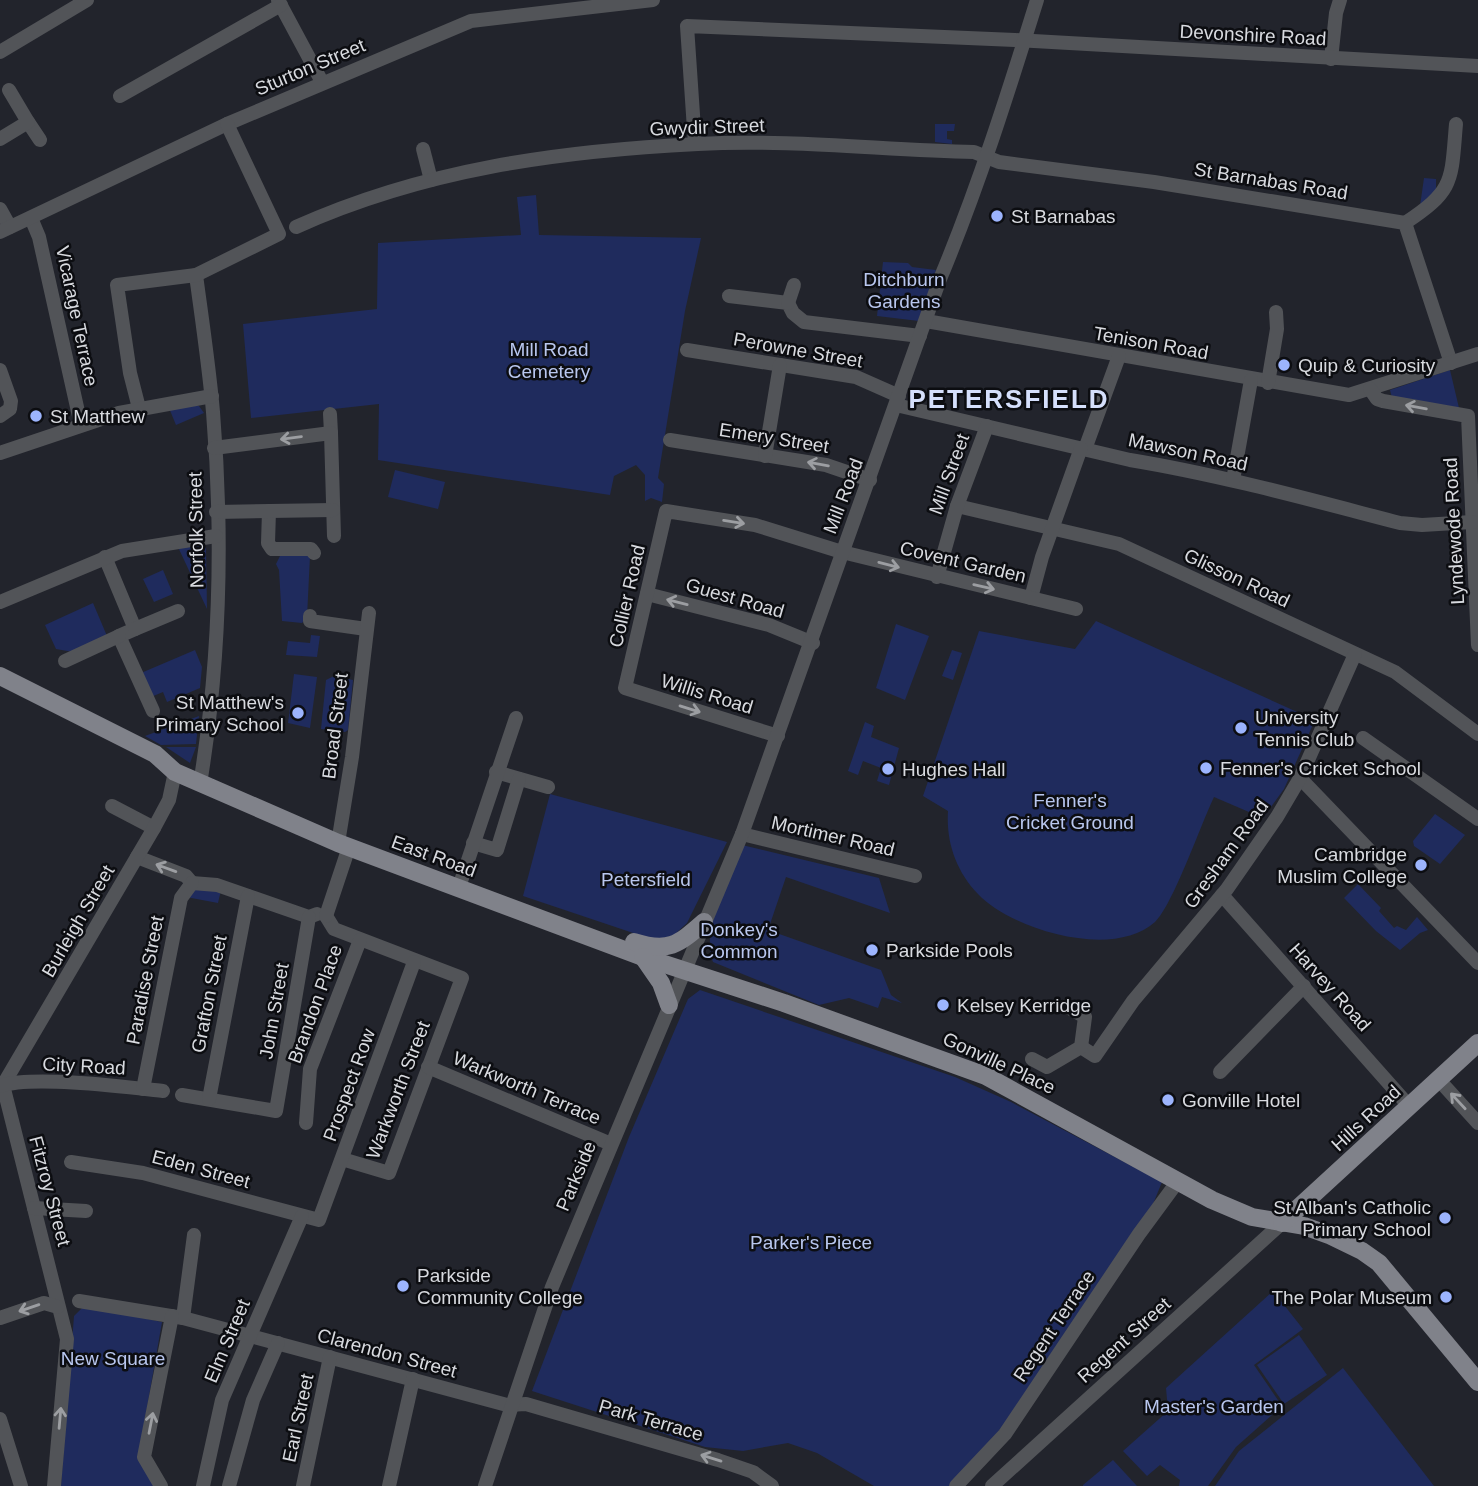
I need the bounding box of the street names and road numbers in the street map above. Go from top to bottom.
street label: Devonshire Road [1179,21,1327,49]
street label: Sturton Street [252,34,369,100]
street label: Gwydir Street [649,114,766,140]
street label: St Barnabas Road [1193,158,1349,204]
street label: Vicarage Terrace [52,244,102,388]
street label: Tenison Road [1092,323,1210,363]
street label: Perowne Street [732,328,865,372]
street label: Emery Street [718,419,831,457]
street label: Mawson Road [1126,429,1250,475]
street label: Mill Street [925,430,974,517]
street label: Mill Road [819,455,867,537]
street label: Lyndewode Road [1440,457,1468,605]
street label: Norfolk Street [184,471,208,588]
street label: Covent Garden [898,537,1028,587]
street label: Collier Road [605,543,649,649]
street label: Glisson Road [1181,544,1293,612]
street label: Guest Road [683,574,787,622]
street label: Willis Road [658,670,756,718]
street label: Broad Street [318,671,352,780]
street label: Gresham Road [1180,796,1272,912]
street label: Mortimer Road [769,812,897,860]
street label: East Road [389,831,479,881]
street label: Burleigh Street [37,861,119,981]
street label: Paradise Street [122,913,168,1046]
street label: Grafton Street [187,933,231,1055]
street label: Harvey Road [1285,939,1375,1035]
street label: Brandon Place [284,942,346,1066]
street label: John Street [255,961,293,1061]
street label: Warkworth Street [362,1017,434,1162]
street label: Prospect Row [319,1026,379,1144]
street label: Gonville Place [940,1028,1058,1098]
street label: Warkworth Terrace [450,1047,604,1129]
street label: City Road [42,1053,126,1079]
street label: Hills Road [1327,1081,1405,1155]
street label: Fitzroy Street [25,1134,75,1249]
street label: Parkside [552,1138,600,1214]
street label: Eden Street [150,1146,253,1192]
street label: Regent Terrace [1009,1266,1099,1386]
street label: Regent Street [1073,1292,1175,1387]
street label: Elm Street [200,1295,254,1386]
street label: Clarendon Street [315,1324,460,1382]
street label: Earl Street [278,1371,318,1464]
street label: Park Terrace [597,1395,705,1445]

